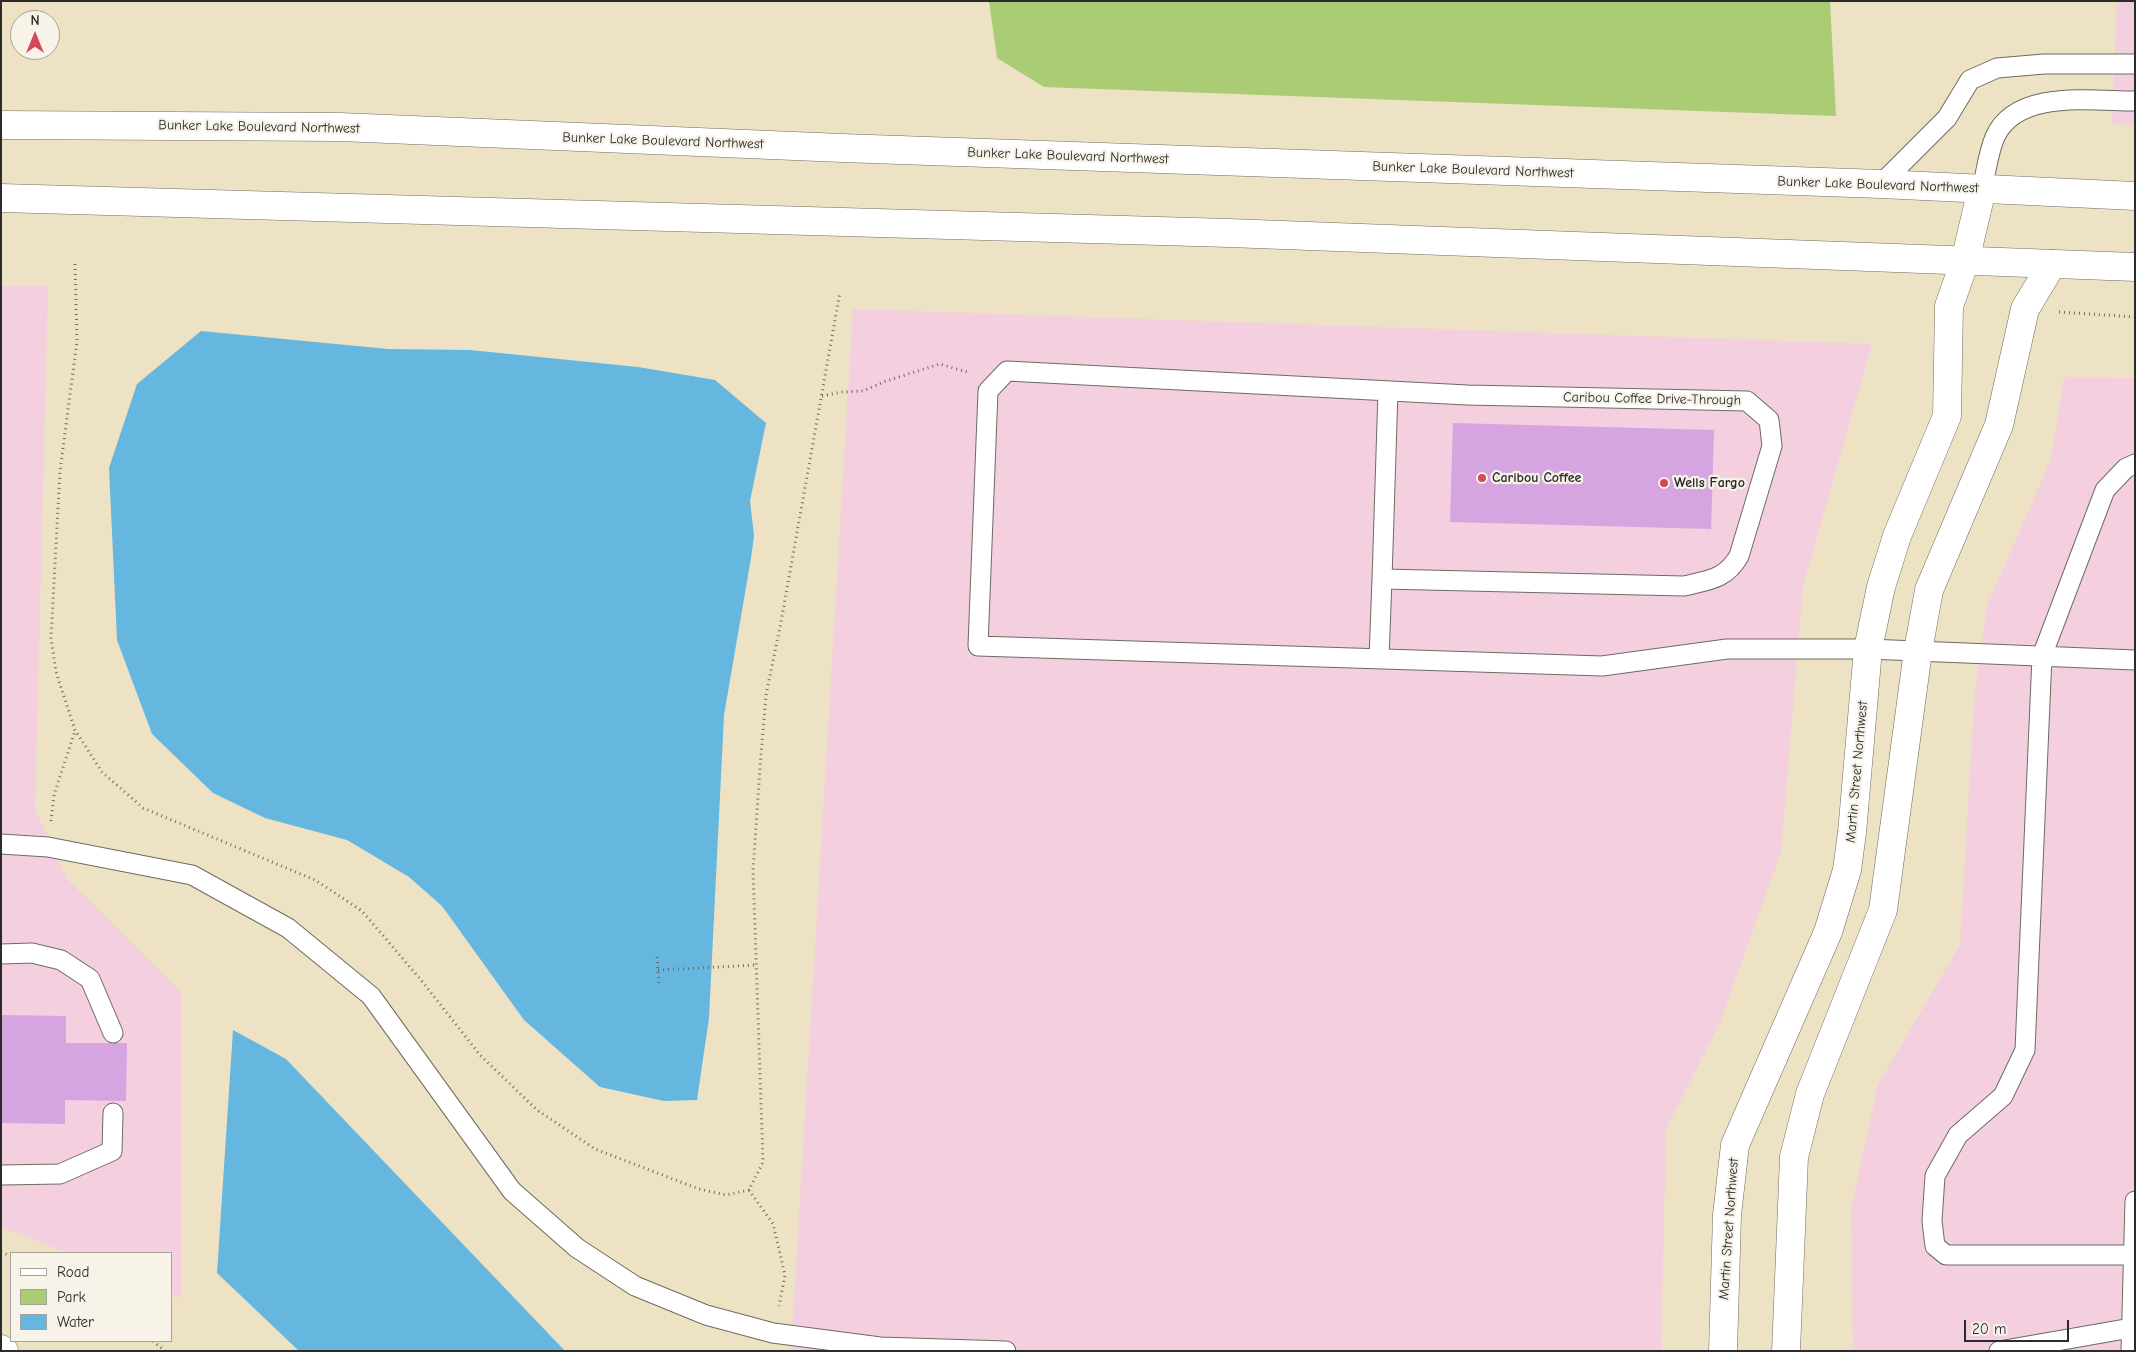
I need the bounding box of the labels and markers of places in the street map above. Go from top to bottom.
place label: Caribou Coffee [1492,470,1581,486]
marker: Caribou Coffee [1476,472,1488,484]
place label: Wells Fargo [1674,475,1745,491]
marker: Wells Fargo [1658,477,1670,489]

